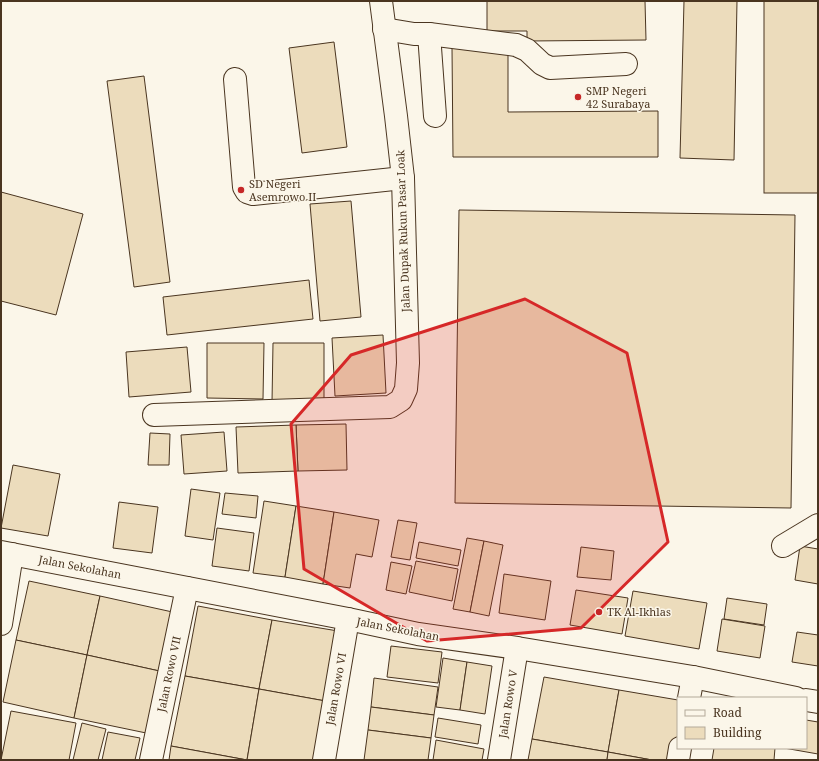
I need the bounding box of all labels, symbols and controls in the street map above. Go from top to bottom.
place label: SMP Negeri 42 Surabaya [586,83,650,111]
marker: SMP Negeri 42 Surabaya [573,92,583,102]
street label: Jalan Dupak Rukun Pasar Loak [392,149,413,313]
place label: SD Negeri Asemrowo II [249,176,316,204]
marker: SD Negeri Asemrowo II [236,185,246,195]
street label: Jalan Sekolahan [36,551,123,582]
place label: TK Al-Ikhlas [607,604,671,619]
marker: TK Al-Ikhlas [594,607,604,617]
street label: Jalan Sekolahan [354,613,441,644]
street label: Jalan Rowo VII [153,634,184,714]
street label: Jalan Rowo VI [322,651,349,727]
street label: Jalan Rowo V [495,668,520,740]
legend [677,697,807,749]
text: Road [713,704,743,721]
text: Building [713,724,762,741]

